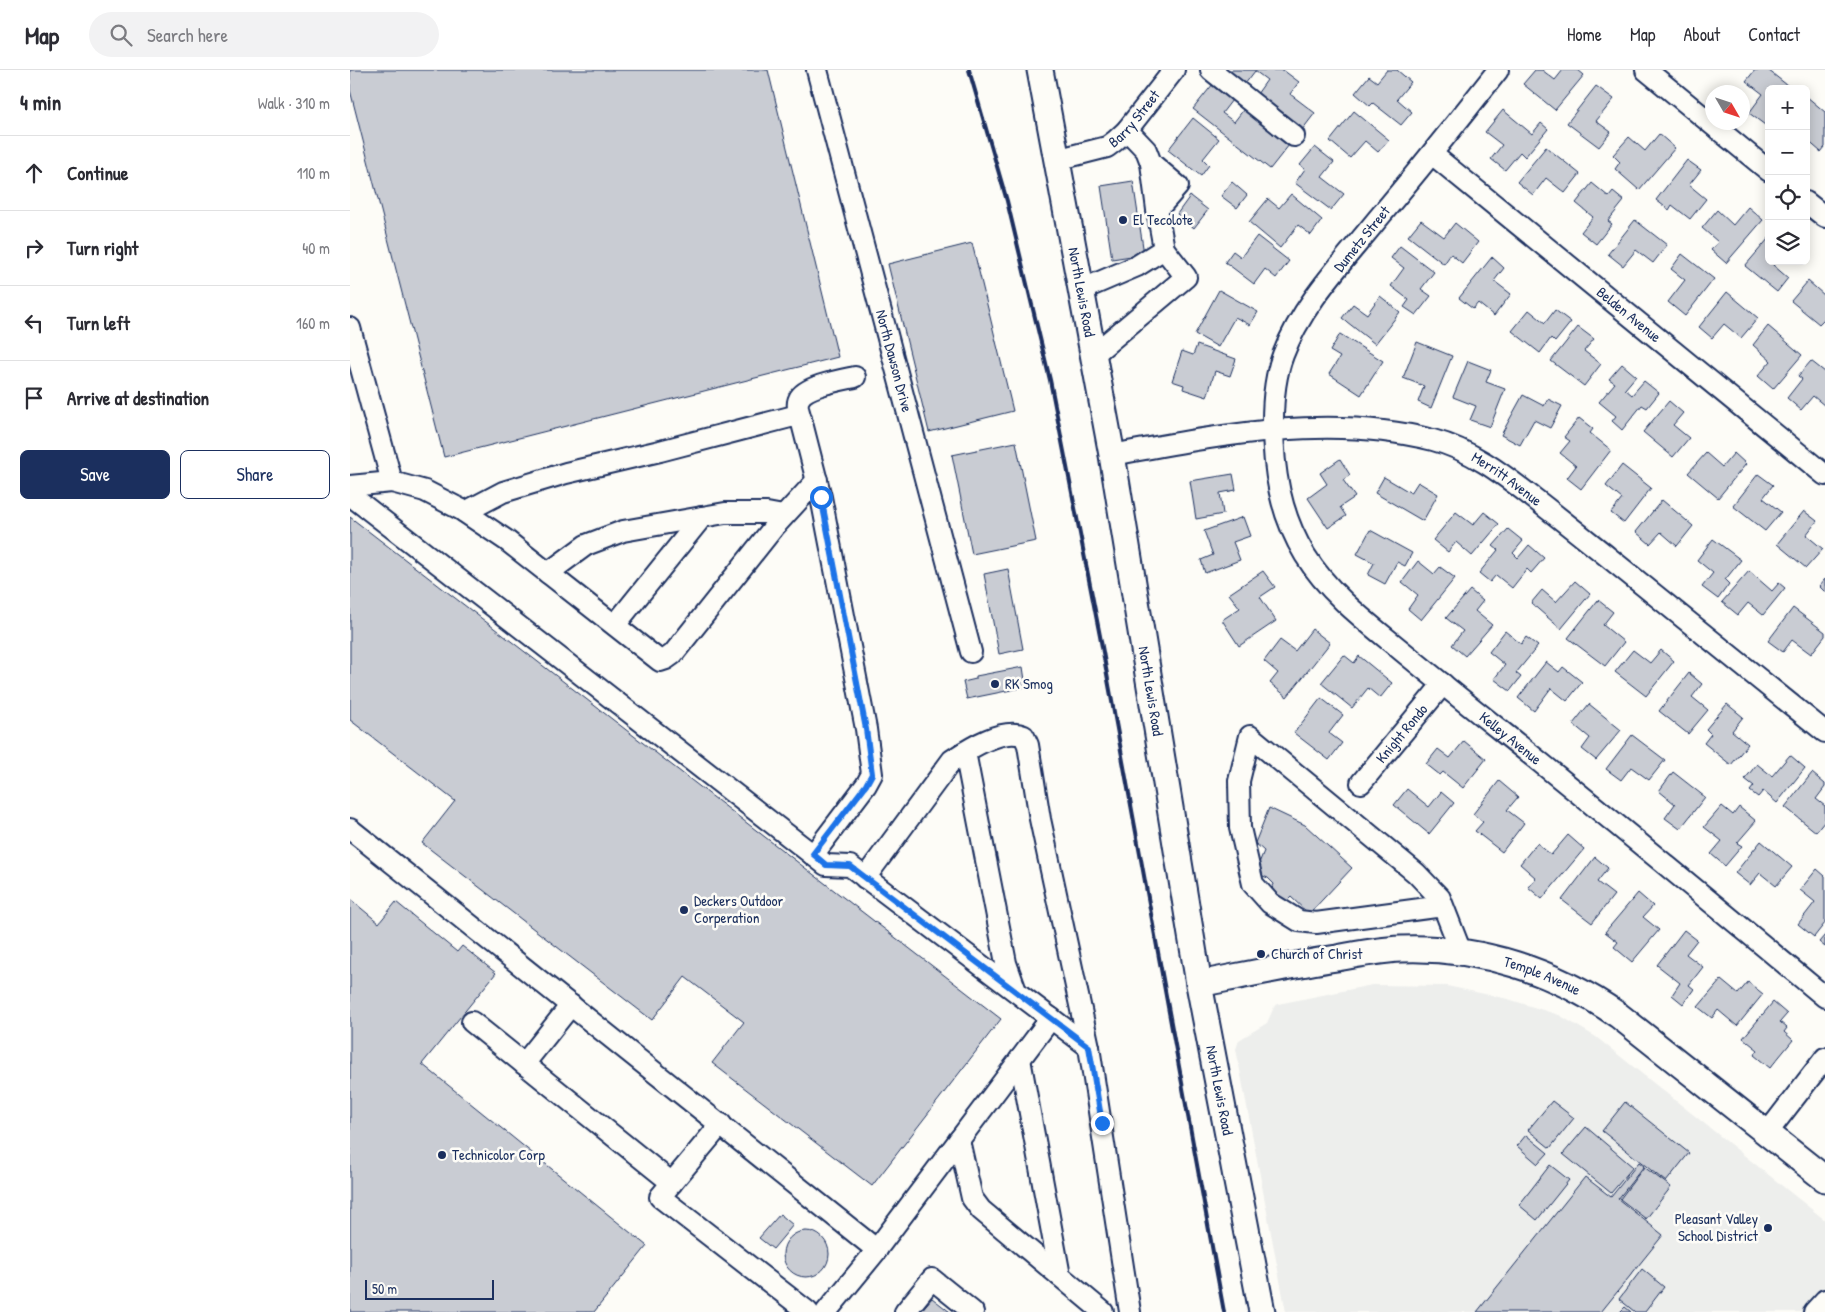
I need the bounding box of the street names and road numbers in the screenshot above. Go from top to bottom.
street label: Barry Street [1104,85,1165,152]
street label: Dumetz Street [1329,201,1395,276]
street label: North Lewis Road [1063,246,1101,339]
street label: Belden Avenue [1592,282,1666,347]
street label: North Dawson Drive [871,307,918,414]
street label: Merritt Avenue [1468,446,1547,511]
street label: North Lewis Road [1134,645,1169,738]
street label: Knight Rondo [1371,699,1432,768]
street label: Kelley Avenue [1475,707,1546,769]
street label: Temple Avenue [1501,951,1585,1000]
street label: North Lewis Road [1201,1044,1239,1137]

